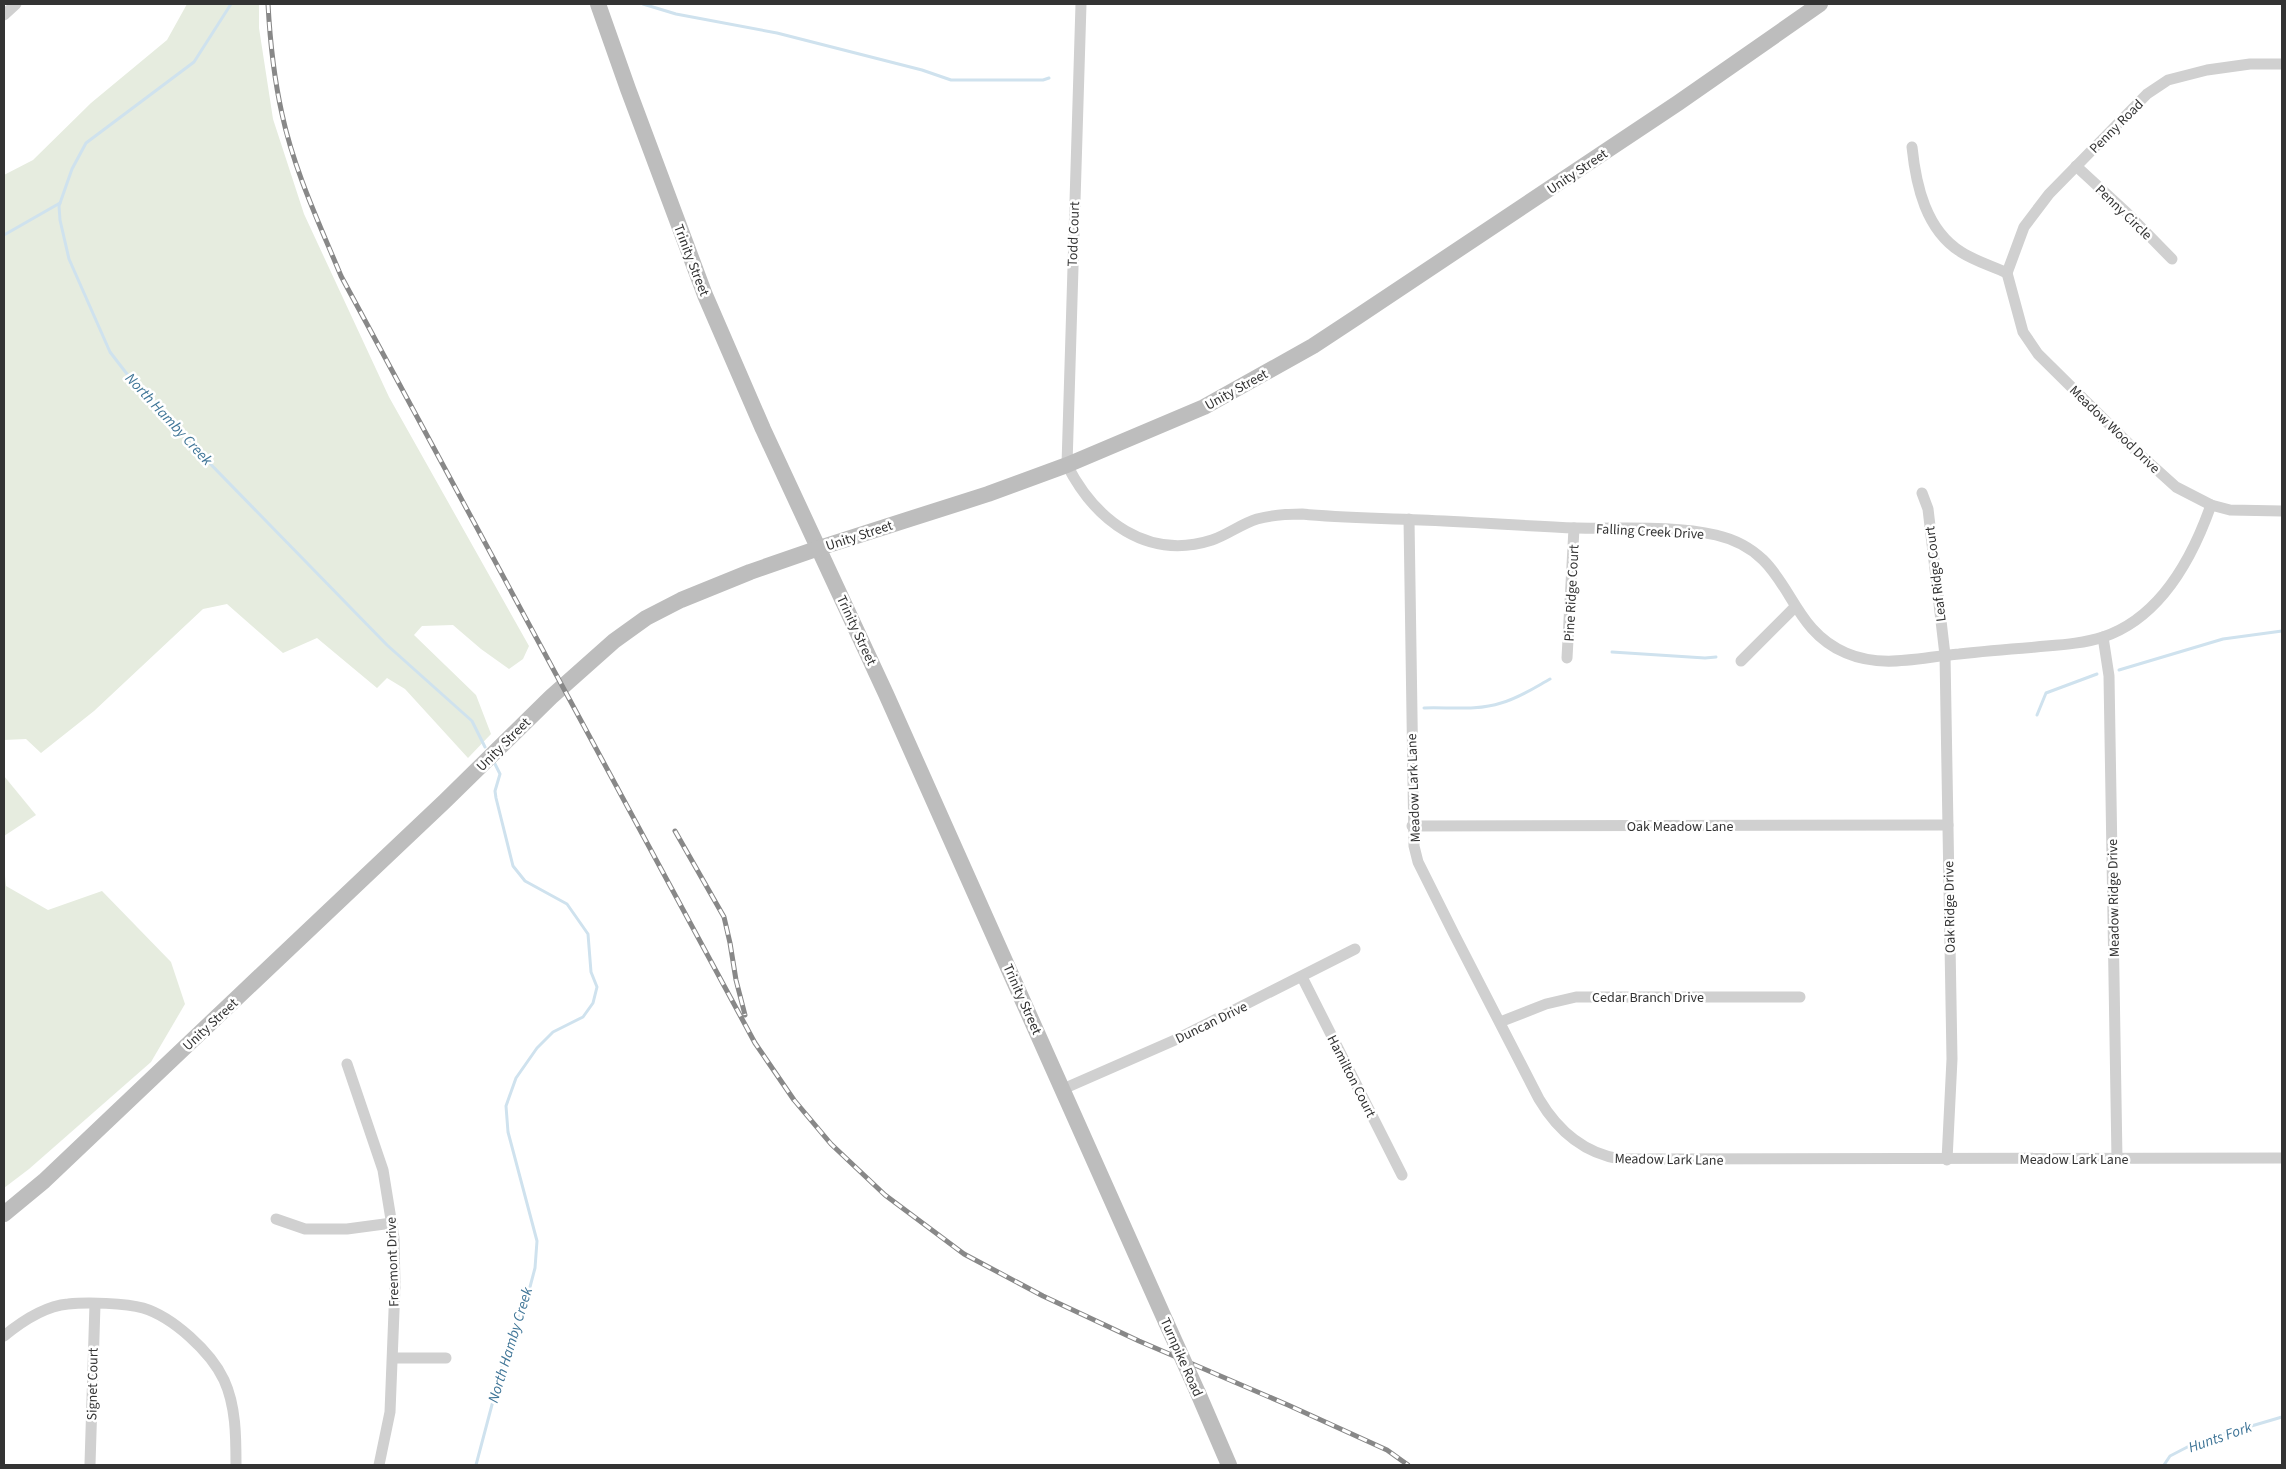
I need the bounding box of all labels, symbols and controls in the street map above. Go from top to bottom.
street label: Penny Road [2085,95,2148,158]
street label: Unity Street [1543,144,1612,199]
street label: Penny Circle [2090,180,2156,245]
street label: Todd Court [1063,201,1085,267]
street label: Trinity Street [668,222,714,299]
street label: Unity Street [1201,364,1272,415]
water label: North Hamby Creek [120,368,218,471]
street label: Meadow Wood Drive [2064,381,2164,478]
street label: Unity Street [823,516,896,556]
street label: Falling Creek Drive [1595,519,1705,545]
street label: Leaf Ridge Court [1920,525,1952,623]
street label: Pine Ridge Court [1559,544,1585,642]
street label: Trinity Street [831,592,881,669]
street label: Unity Street [472,713,535,776]
street label: Meadow Lark Lane [1402,733,1426,843]
street label: Oak Meadow Lane [1627,817,1733,837]
street label: Meadow Ridge Drive [2103,839,2125,957]
street label: Oak Ridge Drive [1939,861,1961,953]
street label: Trinity Street [998,961,1047,1038]
street label: Cedar Branch Drive [1592,988,1704,1008]
street label: Unity Street [179,994,243,1056]
street label: Duncan Drive [1172,997,1251,1049]
street label: Hamilton Court [1322,1032,1381,1121]
street label: Meadow Lark Lane [1614,1149,1724,1171]
street label: Meadow Lark Lane [2019,1150,2129,1170]
street label: Freemont Drive [381,1217,405,1307]
water label: North Hamby Creek [483,1284,538,1405]
street label: Turnpike Road [1155,1315,1207,1400]
street label: Signet Court [82,1347,104,1421]
water label: Hunts Fork [2186,1417,2256,1458]

